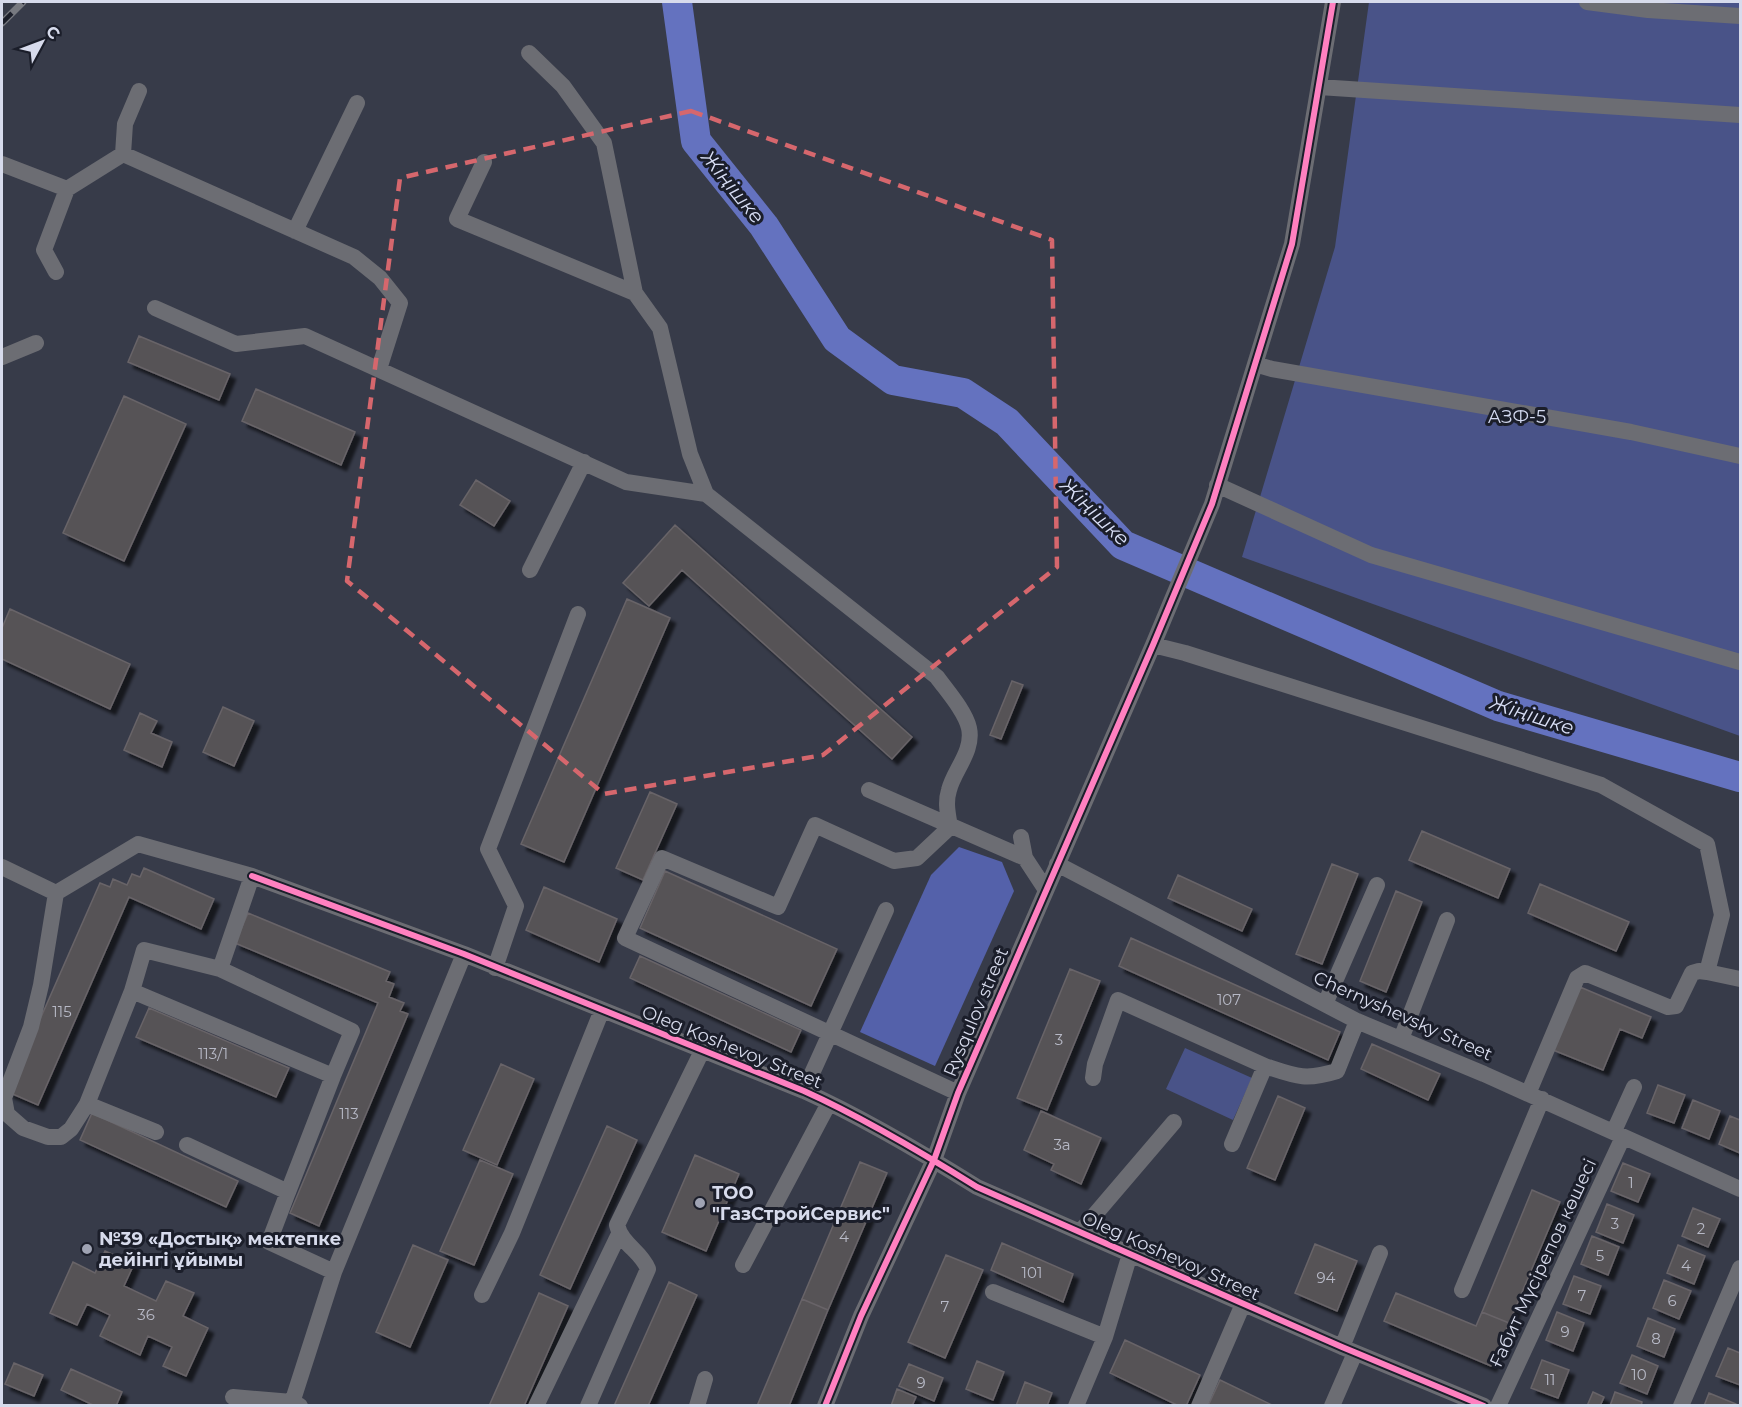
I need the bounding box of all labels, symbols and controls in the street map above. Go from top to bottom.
north arrow [12,12,72,72]
text: С [42,22,64,43]
water label: Жіңішке [696,145,770,228]
park label: АЗФ-5 [1488,406,1546,428]
water label: Жіңішке [1055,472,1135,551]
water label: Жіңішке [1486,690,1577,740]
street label: Rysqulov street [939,944,1013,1080]
street label: Chernyshevsky Street [1310,967,1496,1065]
house number: 107 [1217,990,1241,1009]
street label: Oleg Koshevoy Street [639,1001,825,1093]
house number: 115 [52,1002,72,1021]
house number: 3 [1055,1030,1063,1049]
house number: 113/1 [198,1044,228,1063]
house number: 113 [339,1104,359,1123]
house number: 3а [1053,1135,1071,1154]
street label: Ғабит Мүсірепов көшесі [1485,1155,1601,1371]
house number: 1 [1628,1173,1634,1192]
place label: ТОО "ГазСтройСервис" [712,1182,890,1225]
marker: ТОО "ГазСтройСервис" [693,1196,707,1210]
street label: Oleg Koshevoy Street [1079,1207,1263,1305]
house number: 3 [1611,1214,1619,1233]
house number: 2 [1697,1219,1705,1238]
house number: 4 [839,1227,849,1246]
place label: №39 «Достық» мектепке дейінгі ұйымы [99,1228,341,1271]
marker: №39 «Достық» мектепке дейінгі ұйымы [80,1242,94,1256]
house number: 5 [1596,1246,1604,1265]
house number: 4 [1681,1256,1691,1275]
house number: 101 [1022,1263,1042,1282]
house number: 94 [1316,1268,1336,1287]
house number: 7 [1578,1286,1587,1305]
house number: 6 [1667,1291,1677,1310]
house number: 7 [941,1297,950,1316]
house number: 36 [137,1305,155,1324]
house number: 9 [1560,1322,1570,1341]
house number: 8 [1651,1329,1661,1348]
house number: 10 [1631,1365,1647,1384]
house number: 11 [1545,1370,1555,1389]
house number: 9 [916,1373,926,1392]

